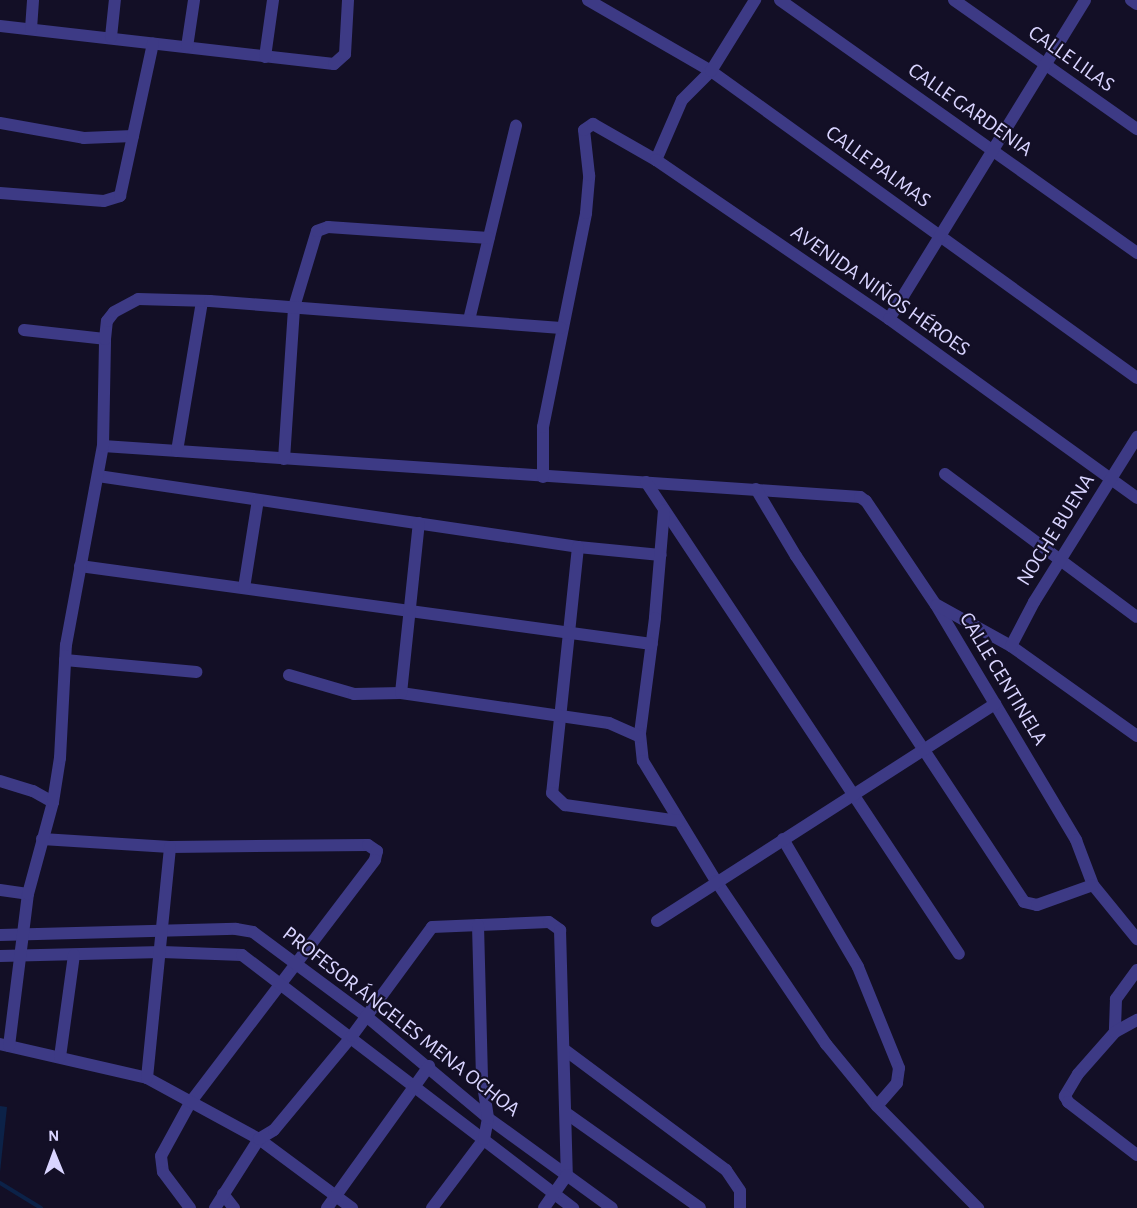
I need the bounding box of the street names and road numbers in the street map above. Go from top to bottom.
street label: CALLE LILAS [1023,20,1119,98]
street label: CALLE GARDENIA [903,58,1037,162]
street label: CALLE PALMAS [821,121,935,213]
street label: AVENIDA NIÑOS HÉROES [786,220,974,362]
street label: NOCHE BUENA [1012,469,1100,591]
street label: CALLE CENTINELA [953,608,1053,750]
street label: PROFESOR ÁNGELES MENA OCHOA [277,921,525,1123]

